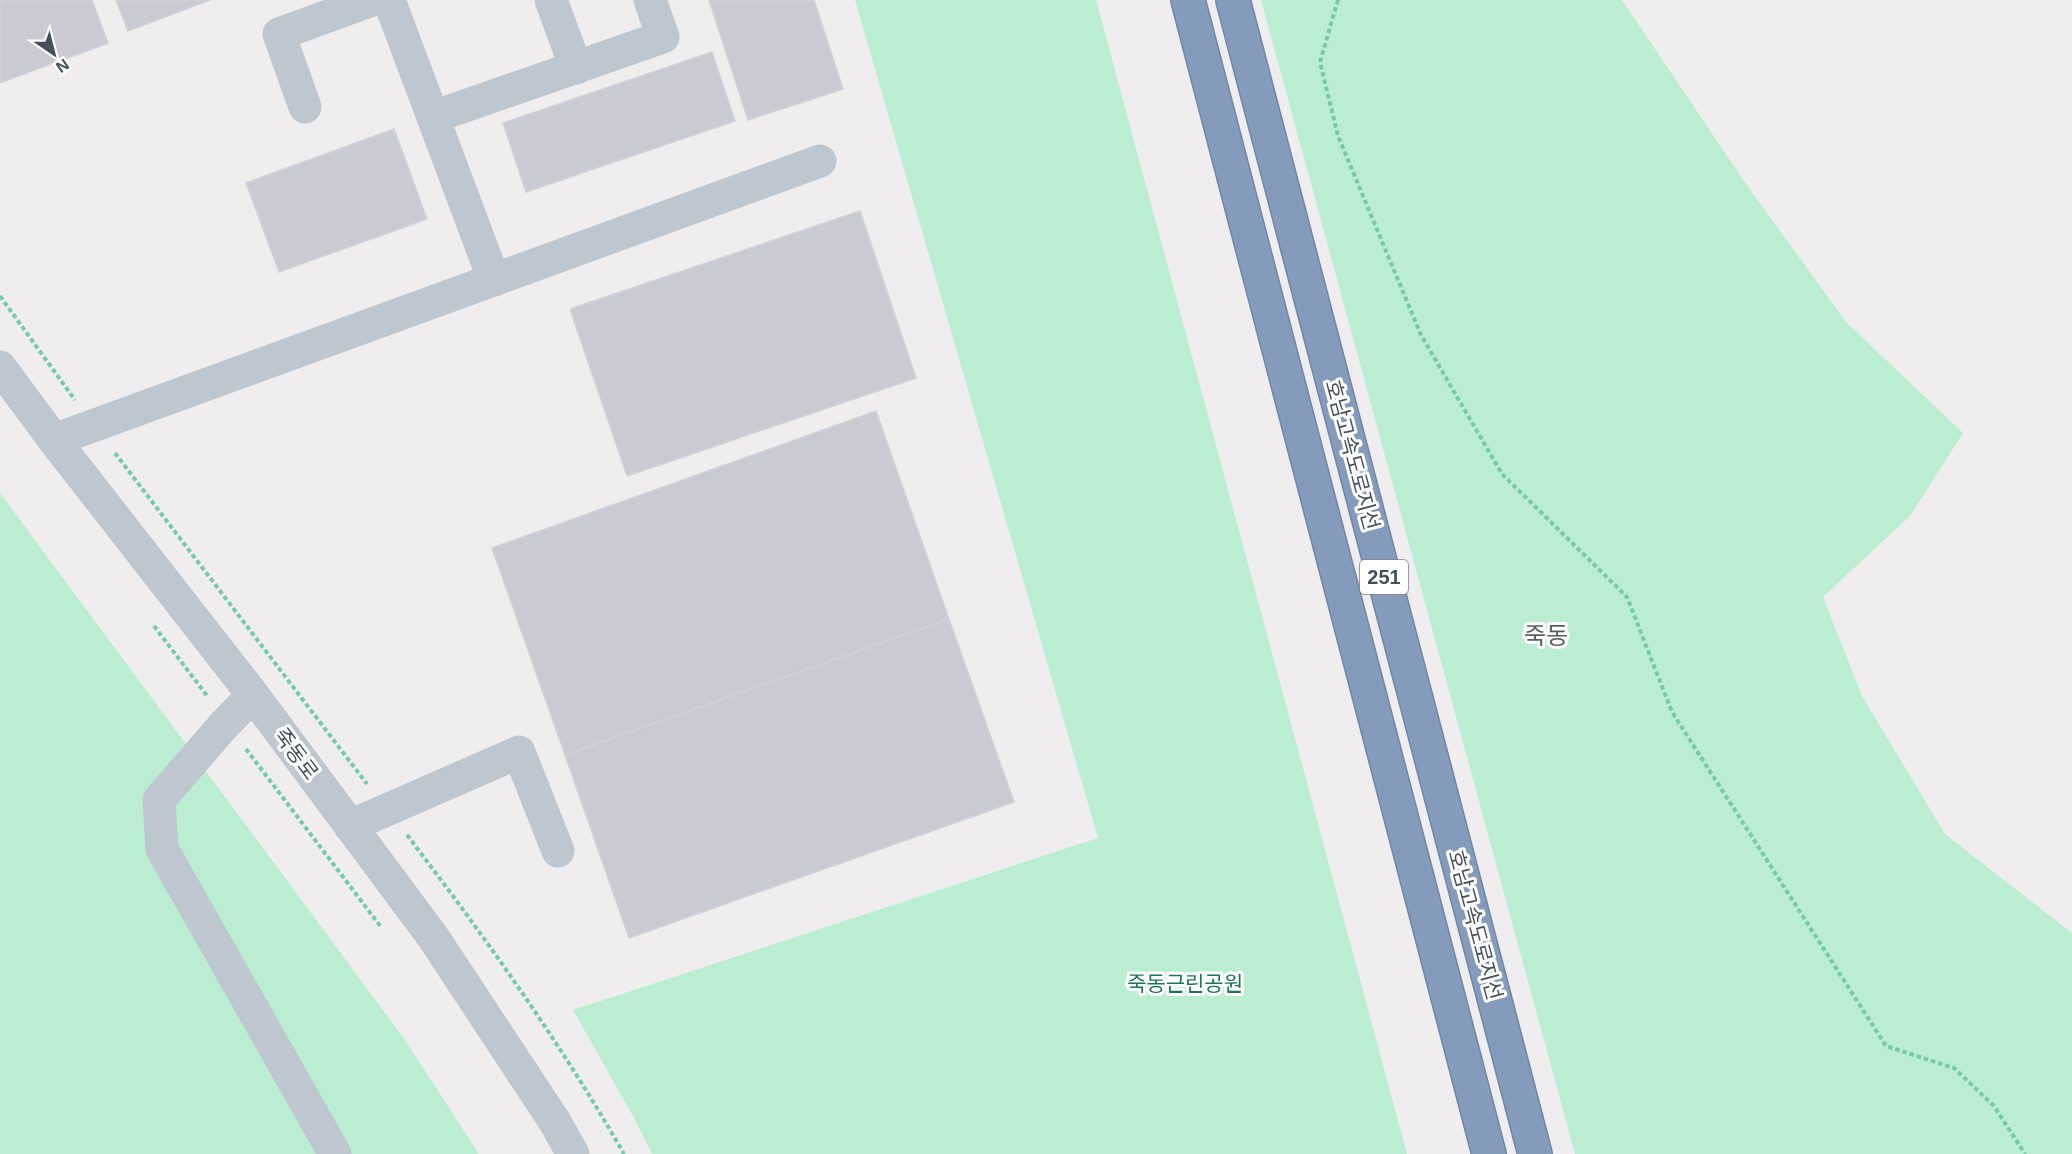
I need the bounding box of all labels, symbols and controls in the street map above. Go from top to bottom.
north arrow [24,24,84,84]
text: N [53,56,72,76]
street label: 호남고속도로지선 [1321,377,1384,532]
road number: 251 [1360,560,1408,594]
district label: 죽동 [1524,622,1568,649]
street label: 죽동로 [270,724,323,784]
street label: 호남고속도로지선 [1444,847,1507,1002]
park label: 죽동근린공원 [1127,972,1243,995]

